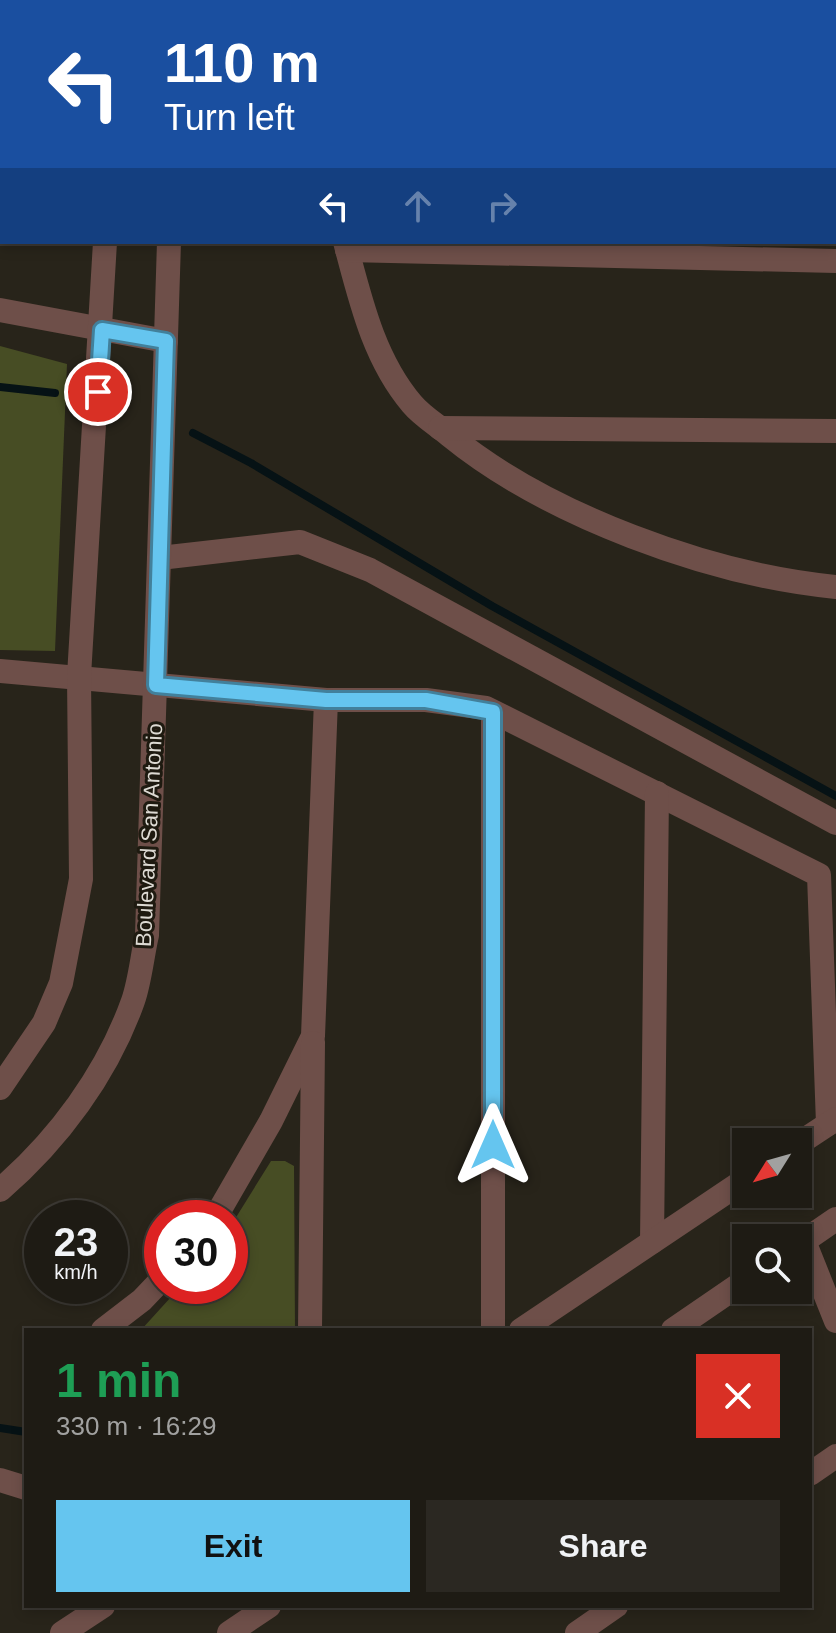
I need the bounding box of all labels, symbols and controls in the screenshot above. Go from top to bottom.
text: 110 m [164,31,320,94]
icon: left [32,32,136,136]
text: Turn left [164,97,295,138]
icon: left [312,184,356,228]
icon: ahead [396,184,440,228]
icon: right [480,184,524,228]
pin [64,358,132,426]
icon: arrive [76,370,120,414]
street label: Boulevard San Antonio [131,723,167,947]
position arrow [451,1103,535,1187]
north arrow [732,1128,812,1208]
map controls [732,1128,812,1304]
speed limit sign: 30 [144,1200,248,1304]
text: 23 [54,1220,98,1264]
button: search [732,1224,812,1304]
text: km/h [54,1261,98,1283]
text: 1 min [56,1354,181,1407]
button: close [696,1354,780,1438]
text: 330 m · 16:29 [56,1411,216,1441]
button: Exit [56,1500,410,1592]
button: Share [426,1500,780,1592]

